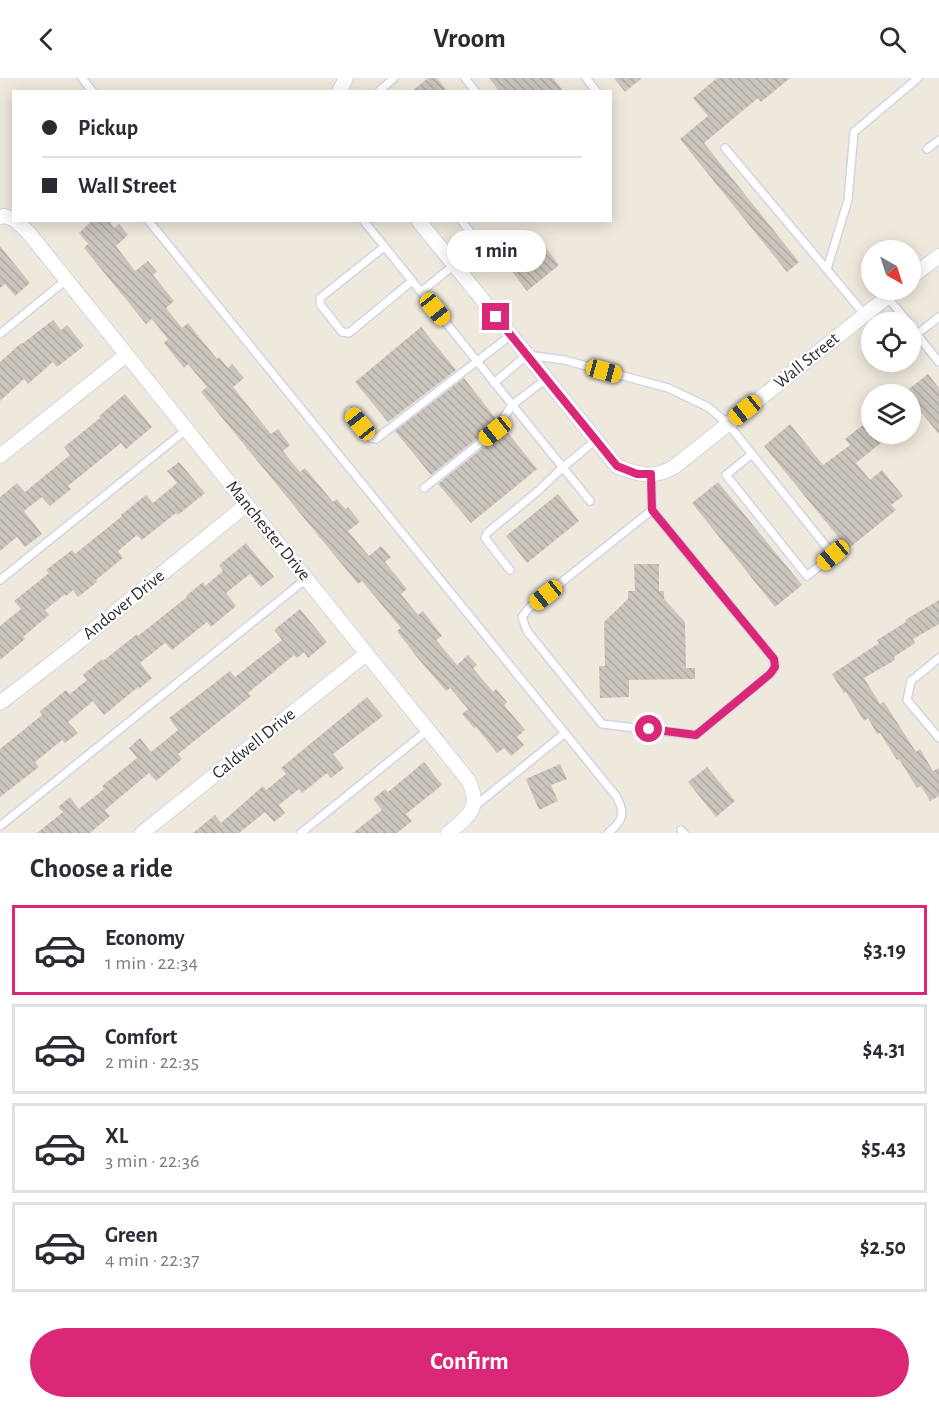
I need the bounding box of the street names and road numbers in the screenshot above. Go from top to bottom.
street label: Wall Street [771,329,843,392]
street label: Manchester Drive [222,478,314,584]
street label: Andover Drive [80,567,168,643]
street label: Caldwell Drive [209,705,299,783]

